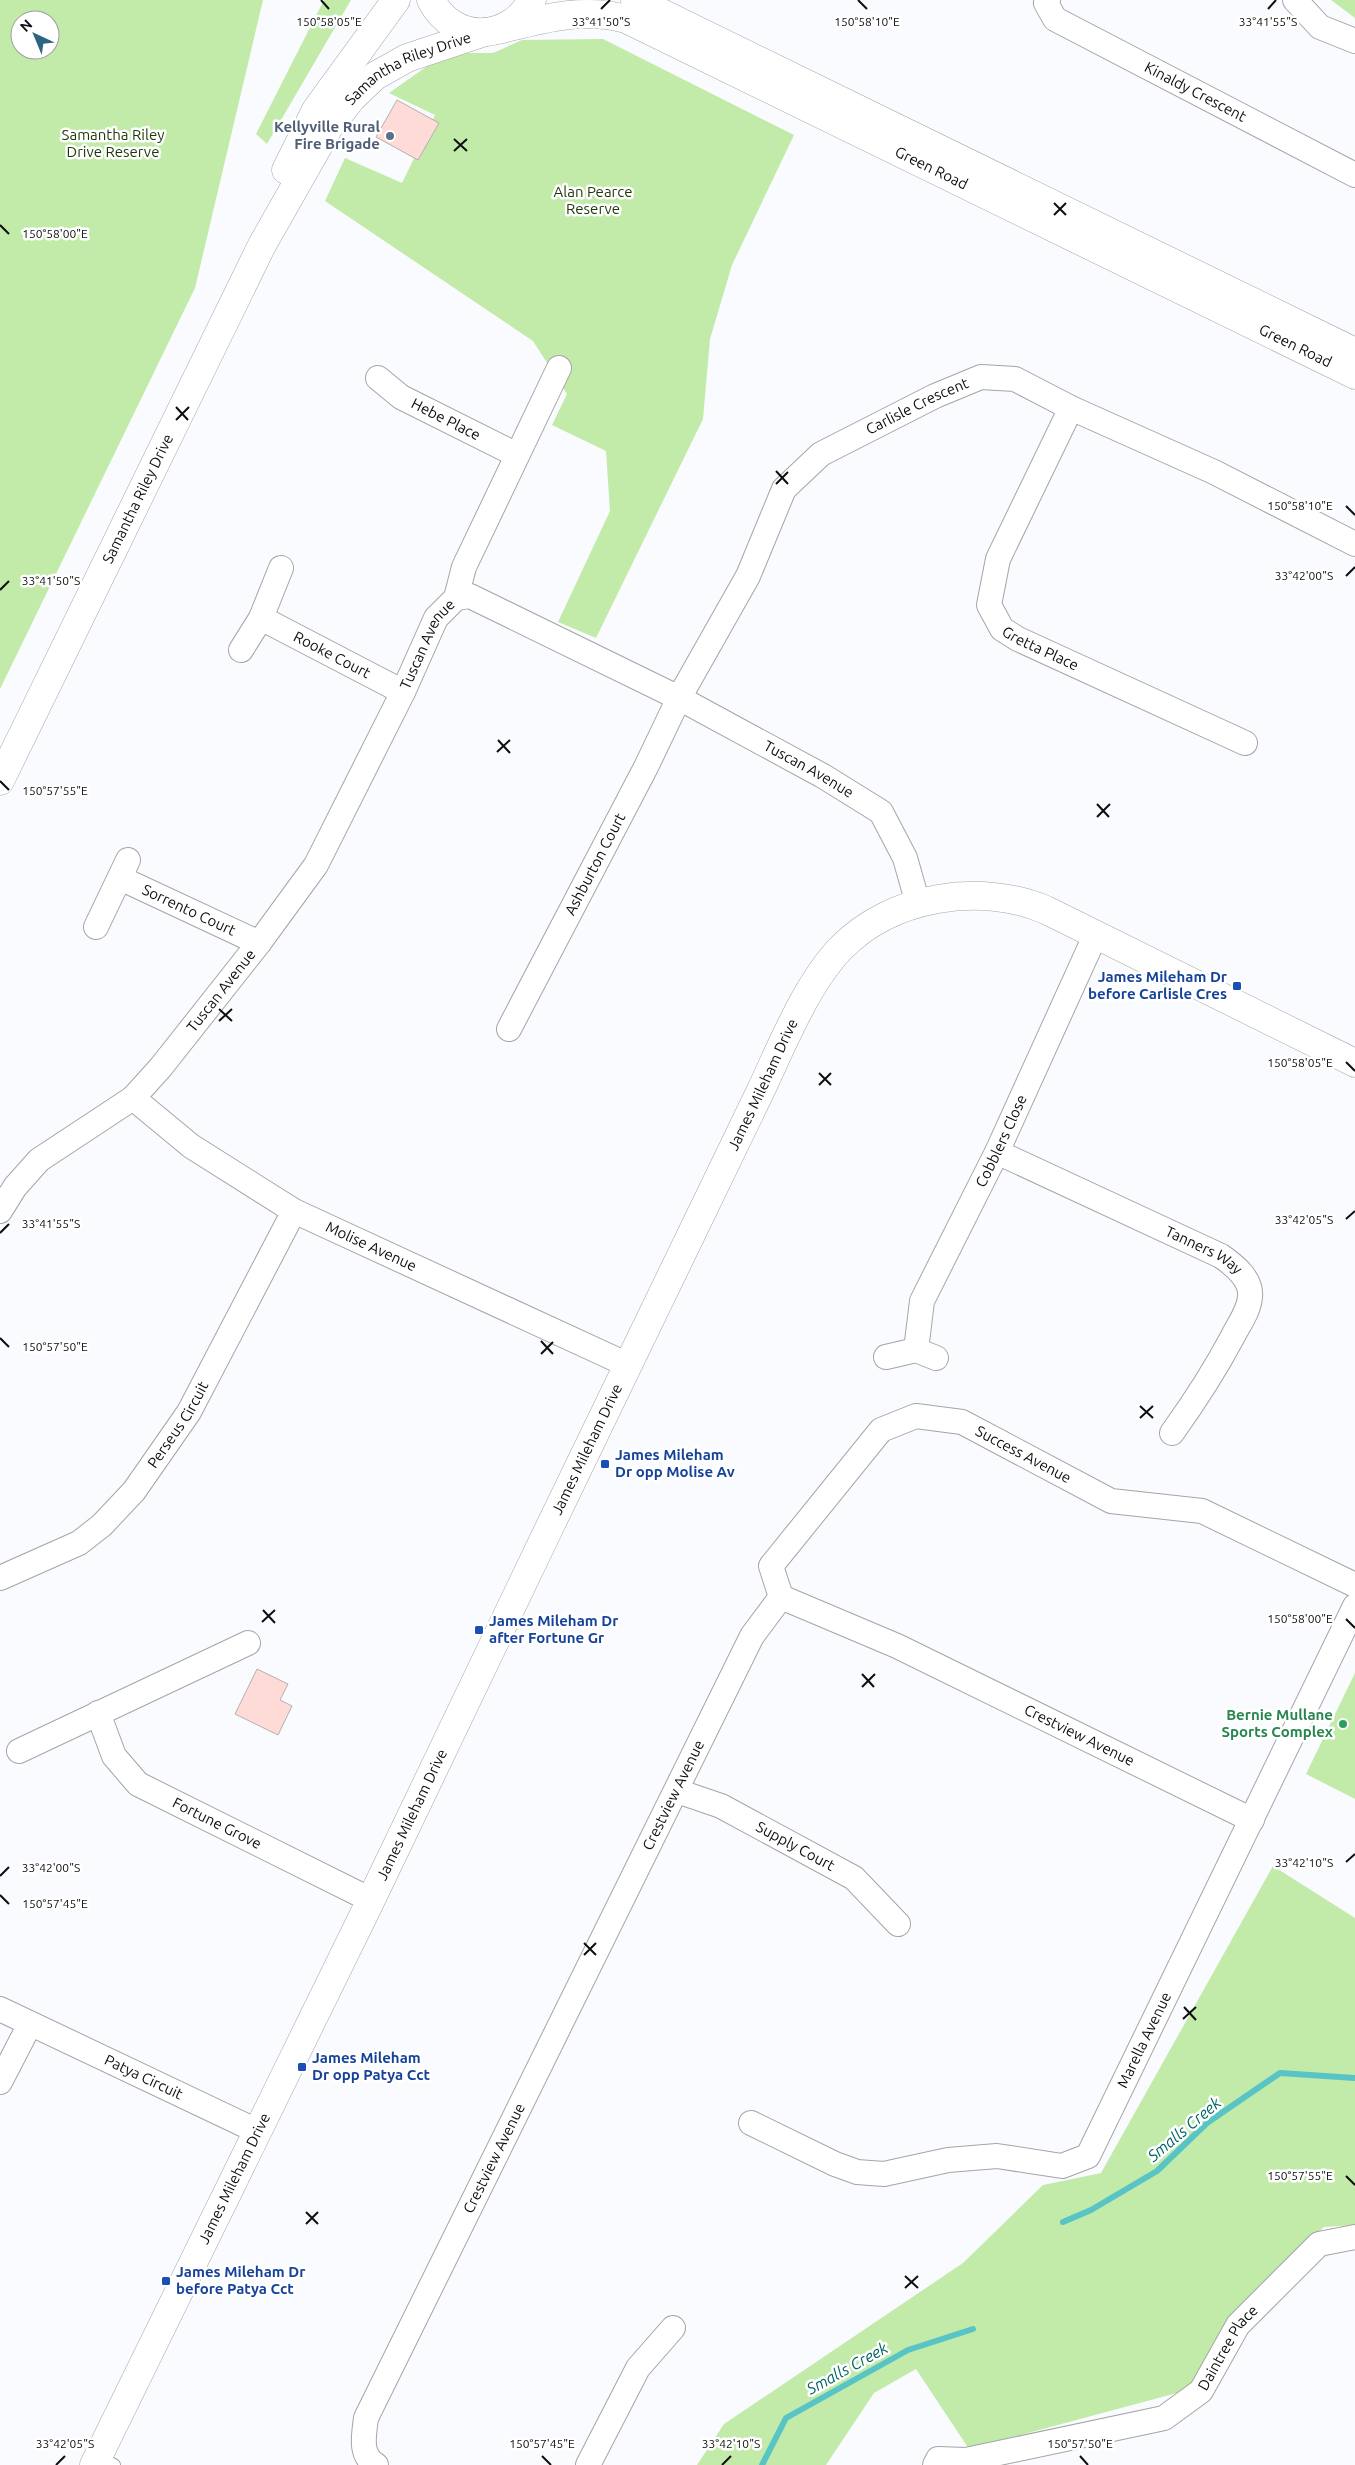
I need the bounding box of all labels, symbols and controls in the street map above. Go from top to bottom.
north arrow [10,10,60,60]
text: 150°58'05"E [296,15,362,28]
text: 33°41'50"S [572,15,630,28]
text: 150°58'10"E [834,15,900,28]
text: 33°41'55"S [1239,15,1297,28]
text: N [17,16,35,35]
street label: Samantha Riley Drive [341,28,473,108]
street label: Kinaldy Crescent [1142,58,1249,125]
place label: Kellyville Rural Fire Brigade [274,118,380,152]
park label: Samantha Riley Drive Reserve [62,126,164,160]
marker: Kellyville Rural Fire Brigade [384,130,396,142]
street label: Green Road [893,143,971,193]
park label: Alan Pearce Reserve [554,183,632,217]
text: 150°58'00"E [22,227,88,240]
street label: Green Road [1256,321,1335,370]
street label: Carlisle Crescent [863,374,971,438]
street label: Hebe Place [409,395,483,443]
street label: Samantha Riley Drive [99,431,176,566]
text: 150°58'10"E [1267,499,1333,512]
text: 33°42'00"S [1275,569,1333,582]
text: 33°41'50"S [22,574,80,587]
street label: Tuscan Avenue [396,595,458,692]
street label: Gretta Place [999,622,1081,674]
street label: Rooke Court [291,628,373,682]
street label: Tuscan Avenue [761,737,857,801]
text: 150°57'55"E [22,784,88,797]
street label: Ashburton Court [561,810,628,918]
street label: Sorrento Court [140,881,239,939]
street label: Tuscan Avenue [183,946,259,1035]
place label: James Mileham Dr before Carlisle Cres [1088,968,1228,1002]
marker: James Mileham Dr before Carlisle Cres [1231,980,1243,992]
street label: James Mileham Drive [724,1016,801,1153]
text: 150°58'05"E [1267,1056,1333,1069]
street label: Cobblers Close [972,1092,1030,1190]
text: 33°42'05"S [1275,1213,1333,1226]
text: 33°41'55"S [22,1217,80,1230]
street label: Molise Avenue [323,1218,419,1274]
street label: Tanners Way [1163,1222,1246,1277]
text: 150°57'50"E [22,1340,88,1353]
street label: Perseus Circuit [144,1378,212,1471]
street label: James Mileham Drive [548,1381,625,1517]
street label: Success Avenue [973,1422,1074,1486]
place label: James Mileham Dr opp Molise Av [615,1446,735,1480]
marker: James Mileham Dr opp Molise Av [599,1458,611,1470]
place label: James Mileham Dr after Fortune Gr [489,1612,619,1646]
text: 150°58'00"E [1267,1612,1333,1625]
marker: James Mileham Dr after Fortune Gr [473,1624,485,1636]
street label: Crestview Avenue [1022,1701,1137,1769]
place label: Bernie Mullane Sports Complex [1221,1706,1333,1740]
marker: Bernie Mullane Sports Complex [1337,1718,1349,1730]
street label: Crestview Avenue [639,1737,707,1853]
street label: James Mileham Drive [373,1746,450,1883]
street label: Fortune Grove [170,1794,264,1852]
street label: Supply Court [753,1818,838,1874]
text: 33°42'10"S [1275,1856,1333,1869]
text: 33°42'00"S [22,1861,80,1874]
text: 150°57'45"E [22,1897,88,1910]
street label: Marella Avenue [1113,1989,1174,2091]
place label: James Mileham Dr opp Patya Cct [312,2049,431,2083]
street label: Patya Circuit [102,2051,186,2103]
marker: James Mileham Dr opp Patya Cct [296,2061,308,2073]
water label: Smalls Creek [1143,2093,1225,2165]
street label: Crestview Avenue [459,2100,528,2216]
street label: James Mileham Drive [195,2110,273,2246]
text: 150°57'55"E [1267,2169,1333,2182]
place label: James Mileham Dr before Patya Cct [176,2263,306,2297]
marker: James Mileham Dr before Patya Cct [160,2275,172,2287]
street label: Daintree Place [1194,2301,1261,2393]
water label: Smalls Creek [802,2338,891,2398]
text: 33°42'05"S [36,2437,94,2450]
text: 150°57'45"E [509,2437,575,2450]
text: 33°42'10"S [702,2437,760,2450]
text: 150°57'50"E [1047,2437,1113,2450]

